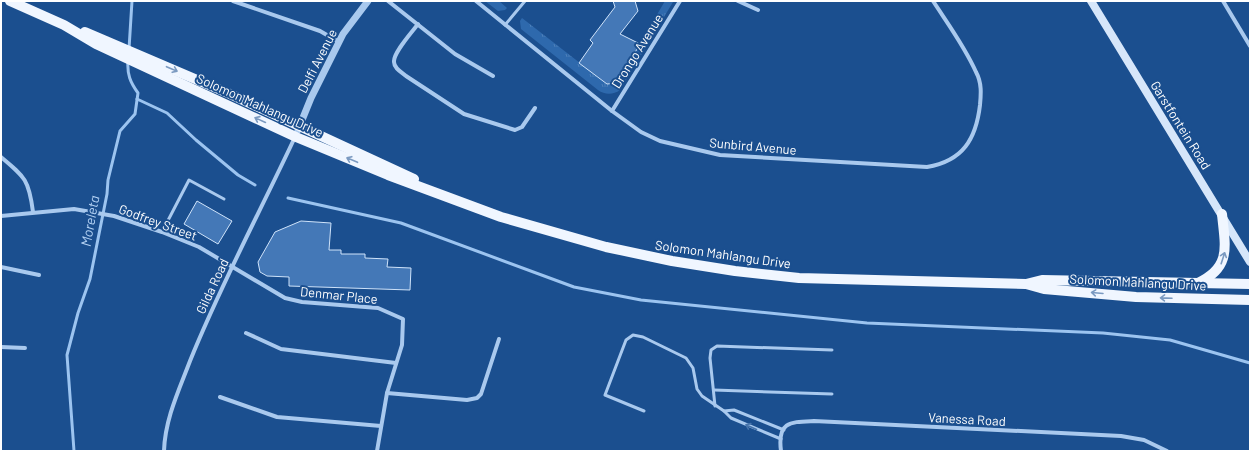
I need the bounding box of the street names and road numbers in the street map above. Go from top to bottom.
street label: Drongo Avenue [608,11,666,91]
street label: Delfi Avenue [294,26,340,96]
street label: Solomon Mahlangu Drive [194,70,326,140]
street label: Garstfontein Road [1147,78,1215,172]
street label: Sunbird Avenue [709,134,797,158]
street label: Godfrey Street [117,200,199,244]
street label: Solomon Mahlangu Drive [654,237,792,271]
street label: Gilda Road [192,256,232,316]
street label: Solomon Mahlangu Drive [1069,270,1207,294]
street label: Denmar Place [300,283,379,307]
street label: Vanessa Road [928,409,1006,429]

